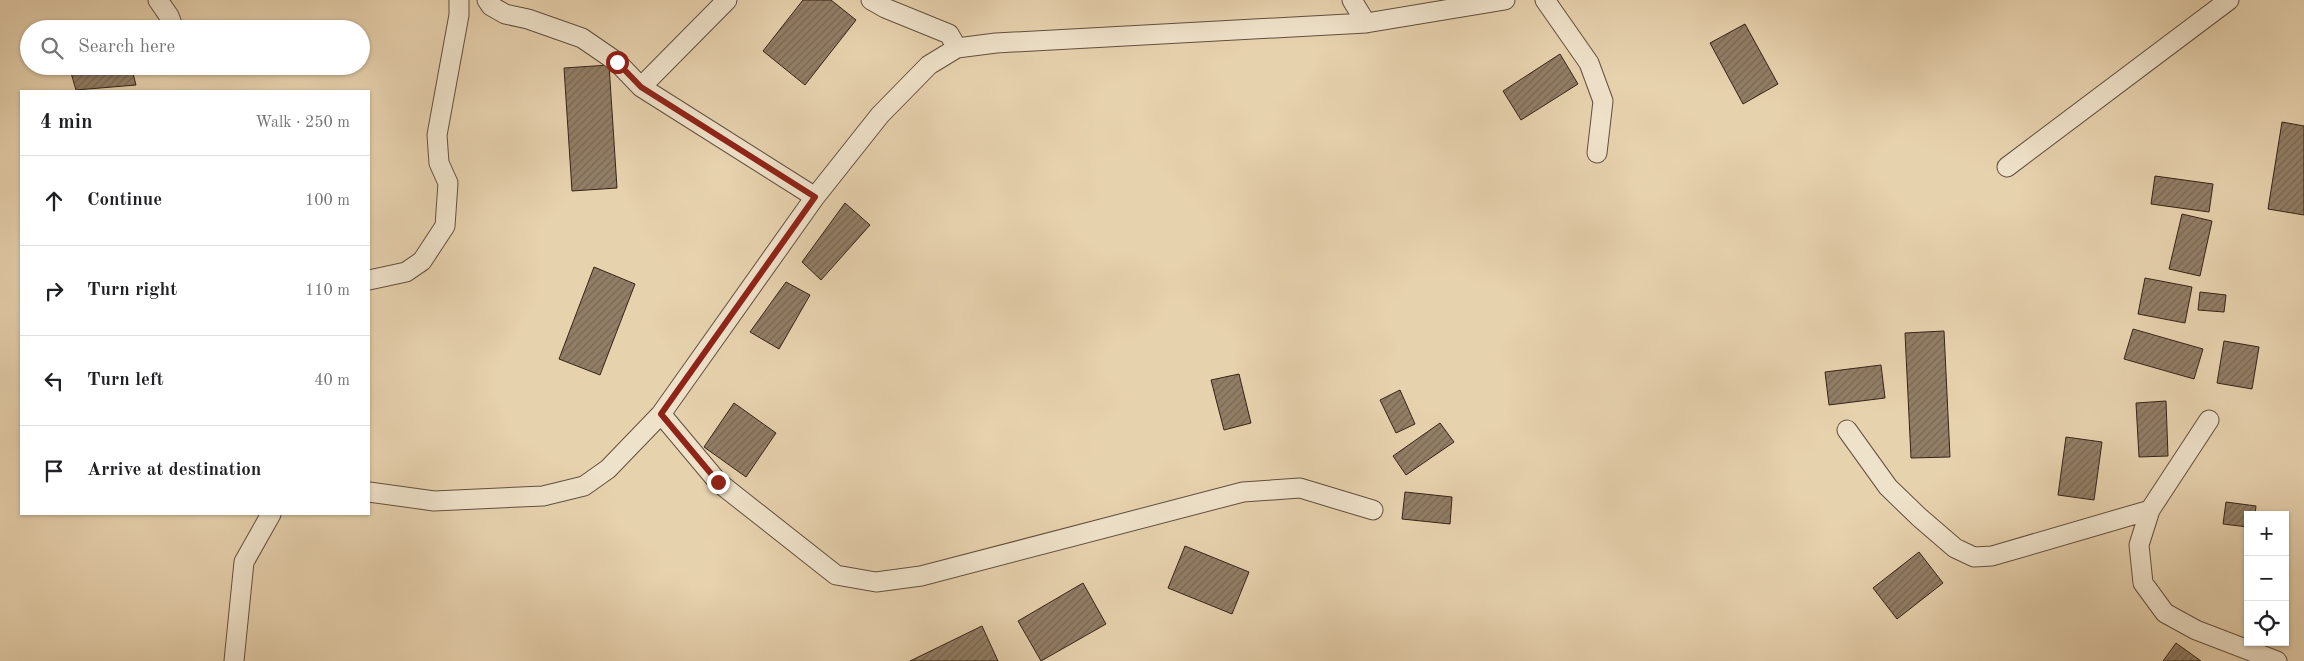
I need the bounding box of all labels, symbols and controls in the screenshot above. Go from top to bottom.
search box [20,20,370,75]
icon: search [38,34,66,62]
text: Search here [78,38,175,57]
route start [606,51,629,74]
text: 4 min [40,112,93,133]
text: Walk · 250 m [255,115,350,131]
icon: ahead [40,187,68,215]
text: Continue [87,191,162,210]
text: 100 m [305,193,350,209]
icon: right [40,277,68,305]
text: Turn right [87,281,177,300]
text: 110 m [305,283,350,299]
icon: left [40,367,68,395]
text: Turn left [87,371,164,390]
text: 40 m [314,373,350,389]
icon: arrive [40,457,68,485]
text: Arrive at destination [87,461,261,480]
route end [707,471,730,494]
map controls [2244,511,2289,646]
button: + [2244,511,2289,556]
button: − [2244,556,2289,601]
button: locate [2244,601,2289,646]

